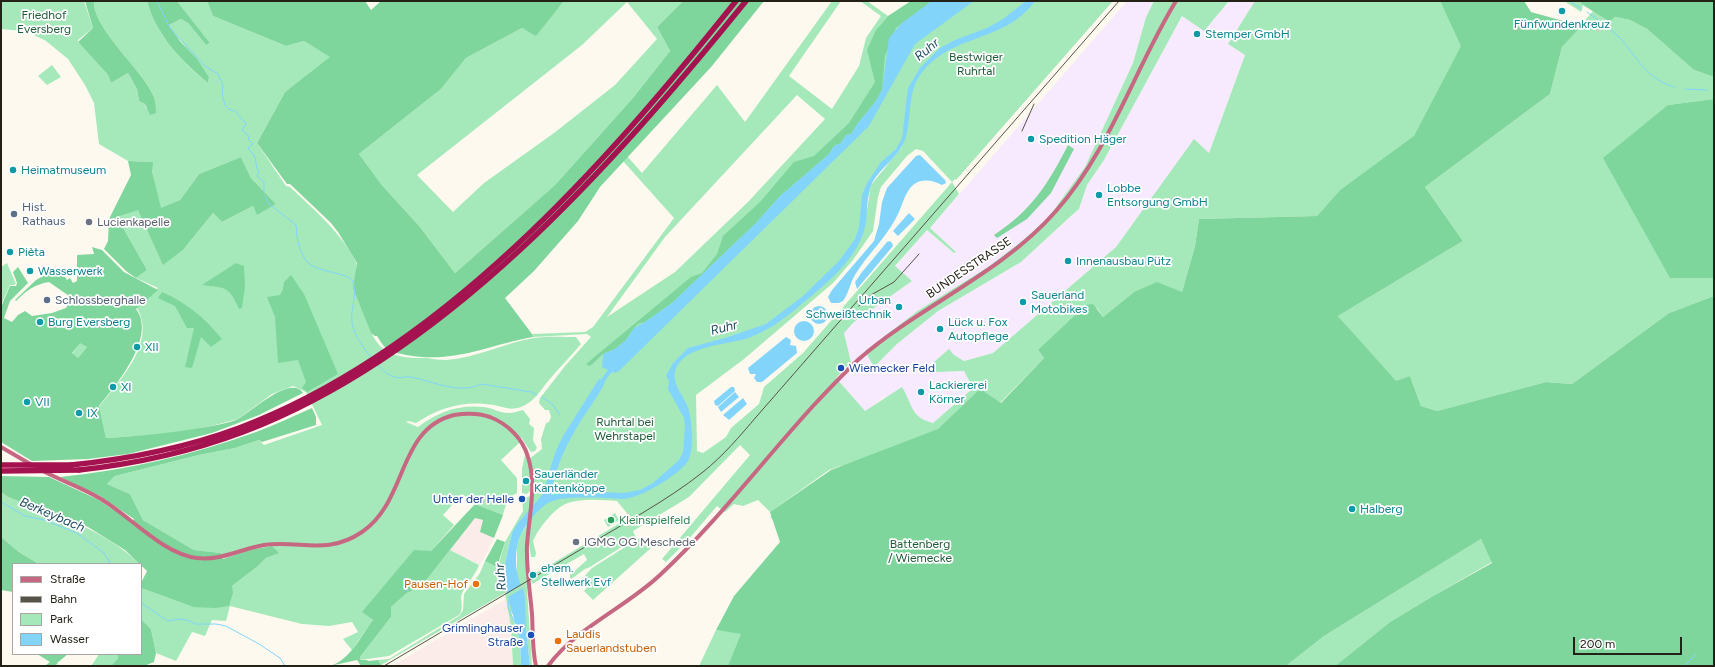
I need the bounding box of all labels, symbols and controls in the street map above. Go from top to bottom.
marker: Fünfwundenkreuz [1557,6,1567,16]
park label: Friedhof Eversberg [17,8,71,36]
place label: Fünfwundenkreuz [1514,17,1610,31]
place label: Stemper GmbH [1205,27,1290,41]
marker: Stemper GmbH [1192,29,1202,39]
water label: Ruhr [912,35,942,65]
park label: Bestwiger Ruhrtal [949,50,1003,78]
place label: Spedition Häger [1039,132,1127,146]
marker: Spedition Häger [1026,134,1036,144]
place label: Heimatmuseum [21,163,106,177]
marker: Heimatmuseum [8,165,18,175]
place label: Lobbe Entsorgung GmbH [1107,181,1208,209]
marker: Lobbe Entsorgung GmbH [1094,190,1104,200]
place label: Hist. Rathaus [22,200,65,228]
marker: Hist. Rathaus [9,209,19,219]
place label: Lucienkapelle [97,215,170,229]
marker: Lucienkapelle [84,217,94,227]
street label: BUNDESSTRASSE [924,234,1014,302]
place label: Pièta [18,245,45,259]
marker: Pièta [5,247,15,257]
place label: Innenausbau Pütz [1076,254,1171,268]
marker: Innenausbau Pütz [1063,256,1073,266]
place label: Wasserwerk [38,264,103,278]
marker: Wasserwerk [25,266,35,276]
place label: Sauerland Motobikes [1031,288,1087,316]
place label: Schlossberghalle [55,293,146,307]
place label: Urban Schweißtechnik [806,293,891,321]
marker: Schlossberghalle [42,295,52,305]
marker: Sauerland Motobikes [1018,297,1028,307]
marker: Urban Schweißtechnik [894,302,904,312]
place label: Burg Eversberg [48,315,130,329]
place label: Lück u. Fox Autopflege [948,315,1009,343]
marker: Burg Eversberg [35,317,45,327]
water label: Ruhr [709,317,739,339]
marker: Lück u. Fox Autopflege [935,324,945,334]
place label: XII [145,340,159,354]
marker: XII [132,342,142,352]
place label: Wiemecker Feld [849,361,935,375]
marker: Wiemecker Feld [836,363,846,373]
place label: Lackiererei Körner [929,378,987,406]
place label: XI [121,380,132,394]
marker: XI [108,382,118,392]
marker: Lackiererei Körner [916,387,926,397]
place label: VII [35,395,50,409]
marker: VII [22,397,32,407]
place label: IX [87,406,98,420]
marker: IX [74,408,84,418]
park label: Ruhrtal bei Wehrstapel [595,415,655,443]
place label: Sauerländer Kantenköppe [534,467,605,495]
marker: Sauerländer Kantenköppe [521,476,531,486]
place label: Unter der Helle [433,492,514,506]
water label: Berkeybach [17,494,87,536]
marker: Unter der Helle [517,494,527,504]
place label: Halberg [1360,502,1402,516]
marker: Halberg [1347,504,1357,514]
place label: Kleinspielfeld [619,513,690,527]
marker: Kleinspielfeld [606,515,616,525]
place label: IGMG OG Meschede [584,535,696,549]
marker: IGMG OG Meschede [571,537,581,547]
park label: Battenberg / Wiemecke [888,537,952,565]
place label: ehem. Stellwerk Evf [541,561,611,589]
legend [12,563,142,655]
water label: Ruhr [492,563,510,591]
marker: ehem. Stellwerk Evf [528,570,538,580]
text: Straße [50,572,85,586]
place label: Pausen-Hof [404,577,468,591]
marker: Pausen-Hof [471,579,481,589]
text: Bahn [50,592,77,606]
text: Park [50,612,73,626]
place label: Grimlinghauser Straße [442,621,523,649]
place label: Laudis Sauerlandstuben [566,627,656,655]
scale bar [1575,629,1684,655]
marker: Grimlinghauser Straße [526,630,536,640]
text: Wasser [50,632,89,646]
marker: Laudis Sauerlandstuben [553,636,563,646]
text: 200 m [1580,637,1615,651]

